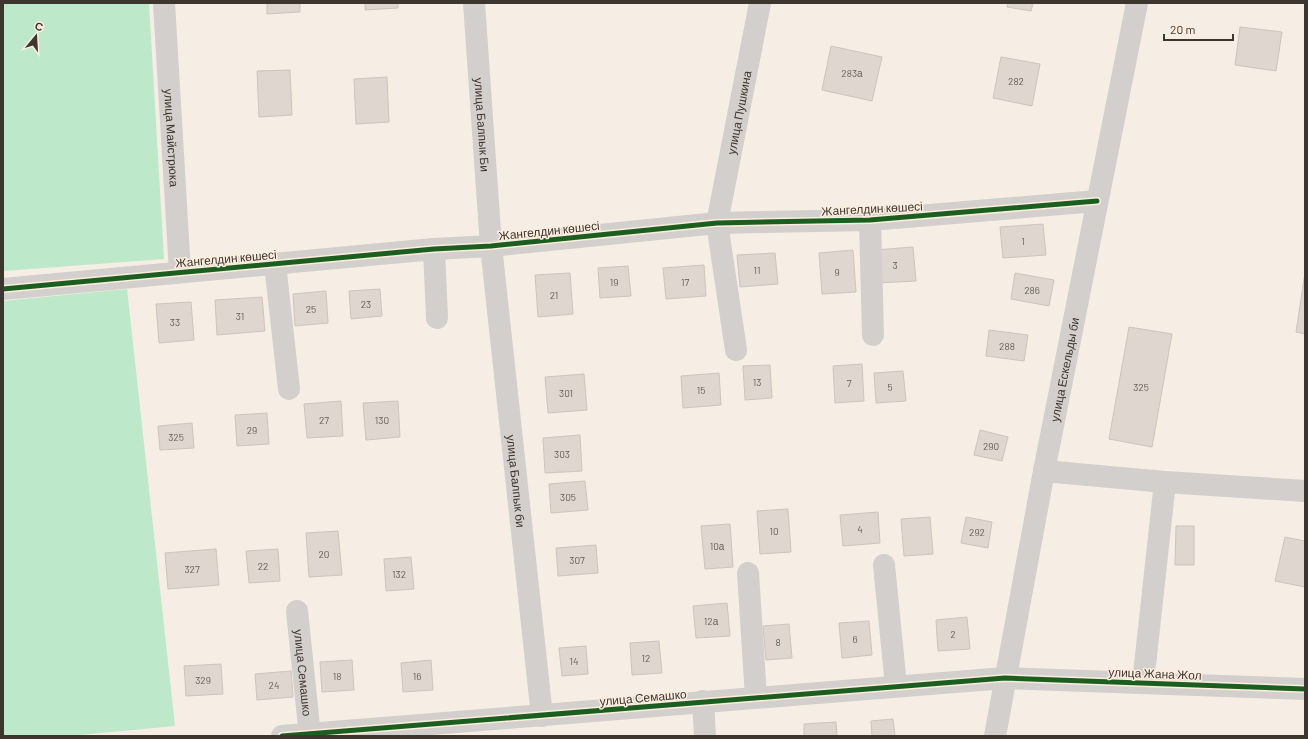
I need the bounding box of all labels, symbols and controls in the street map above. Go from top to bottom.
north arrow [16,16,56,56]
scale bar [1164,16,1233,42]
text: С [33,19,45,33]
text: 20 m [1170,22,1196,36]
house number: 283а [841,67,863,79]
street label: улица Пушкина [724,69,754,156]
house number: 282 [1008,75,1024,87]
street label: улица Балпык Би [471,77,493,172]
street label: улица Майстрюка [161,88,182,188]
street label: Жангелдин көшесі [821,198,923,219]
street label: Жангелдин көшесі [498,218,600,243]
house number: 1 [1021,235,1025,247]
street label: Жангелдин көшесі [175,247,277,270]
house number: 3 [892,259,898,271]
house number: 11 [753,264,761,276]
house number: 9 [834,266,840,278]
house number: 19 [610,276,618,288]
house number: 17 [681,276,689,288]
house number: 286 [1024,284,1040,296]
house number: 21 [550,289,558,301]
house number: 23 [361,298,371,310]
house number: 25 [306,303,316,315]
house number: 31 [236,310,244,322]
house number: 33 [170,316,180,328]
street label: улица Ескельды би [1047,316,1081,423]
house number: 288 [999,340,1015,352]
house number: 13 [753,376,761,388]
house number: 7 [847,377,852,389]
house number: 5 [887,381,893,393]
house number: 325 [1133,381,1149,393]
house number: 15 [697,384,705,396]
house number: 301 [559,387,573,399]
house number: 27 [319,414,329,426]
house number: 130 [375,414,389,426]
house number: 29 [247,424,257,436]
house number: 325 [168,431,184,443]
street label: улица Балпык би [504,434,528,528]
house number: 290 [983,440,999,452]
house number: 303 [554,448,570,460]
house number: 305 [560,491,576,503]
house number: 4 [857,523,863,535]
house number: 10 [769,525,779,537]
house number: 292 [969,526,985,538]
house number: 10а [710,540,725,552]
house number: 20 [318,548,330,560]
house number: 307 [569,554,585,566]
house number: 22 [258,560,268,572]
house number: 327 [184,563,200,575]
house number: 132 [392,568,406,580]
house number: 12а [704,615,719,627]
street label: улица Семашко [291,628,315,717]
house number: 2 [950,628,956,640]
house number: 6 [852,633,858,645]
house number: 8 [775,636,781,648]
house number: 12 [642,652,650,664]
house number: 14 [569,655,579,667]
street label: улица Жана Жол [1108,664,1202,683]
house number: 18 [333,670,341,682]
house number: 16 [413,670,421,682]
house number: 329 [195,674,211,686]
house number: 24 [269,679,279,691]
street label: улица Семашко [599,686,688,709]

